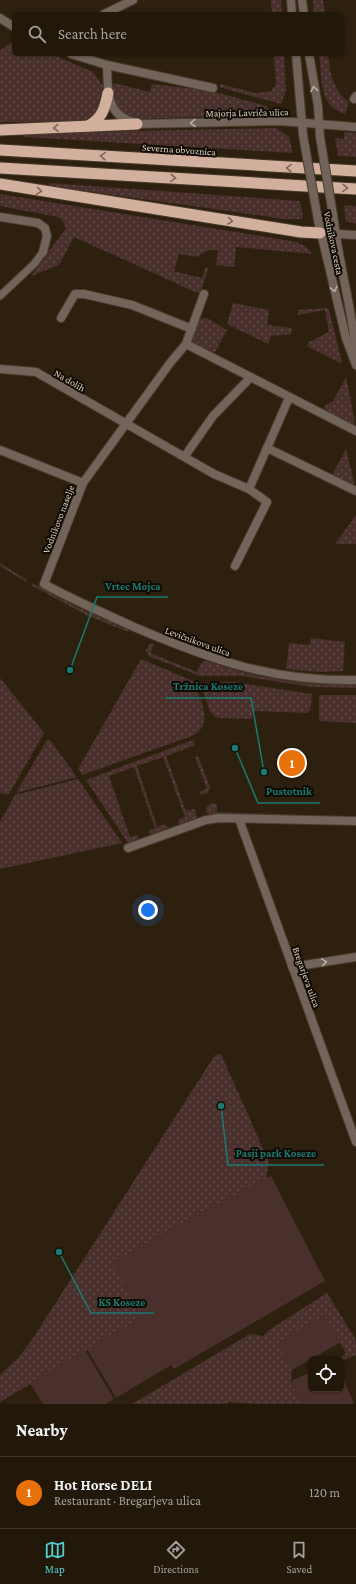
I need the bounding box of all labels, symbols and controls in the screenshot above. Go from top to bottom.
search box [12,12,344,56]
icon: search [26,23,48,45]
text: Search here [58,26,127,42]
one-way arrow [311,86,319,92]
street label: Majorja Lavriča ulica [205,106,289,120]
one-way arrow [190,119,196,127]
one-way arrow [53,123,59,132]
street label: Severna obvoznica [142,141,217,158]
one-way arrow [100,152,106,161]
one-way arrow [286,163,292,172]
one-way arrow [170,174,176,182]
one-way arrow [342,184,348,193]
one-way arrow [35,186,42,194]
street label: Vodnikova cesta [321,210,346,276]
one-way arrow [227,216,233,224]
one-way arrow [329,286,337,292]
street label: Na dolih [52,367,88,394]
street label: Vodnikovo naselje [40,483,78,555]
callout: Vrtec Mojca [97,574,168,597]
text: Vrtec Mojca [104,580,161,593]
street label: Levičnikova ulica [164,625,232,659]
callout: Tržnica Koseze [165,675,251,698]
text: Tržnica Koseze [173,680,243,692]
pin: 1 [279,748,305,778]
callout: Pustotnik [258,780,320,803]
text: Pustotnik [266,785,313,797]
your location [138,900,158,920]
street label: Bregarjeva ulica [290,946,323,1010]
one-way arrow [321,958,327,967]
callout: Pasji park Koseze [228,1142,324,1165]
text: Pasji park Koseze [236,1147,316,1160]
callout: KS Koseze [91,1290,154,1313]
text: KS Koseze [99,1296,145,1308]
map controls [308,1356,344,1392]
button: locate [308,1356,344,1392]
text: Nearby [16,1421,68,1440]
text: Hot Horse DELI [54,1477,152,1493]
text: 1 [27,1485,31,1500]
text: 120 m [309,1485,340,1500]
text: Restaurant · Bregarjeva ulica [54,1493,201,1508]
tab: Map [44,1539,66,1575]
tab: Directions [153,1539,199,1575]
tab: Saved [286,1539,312,1575]

